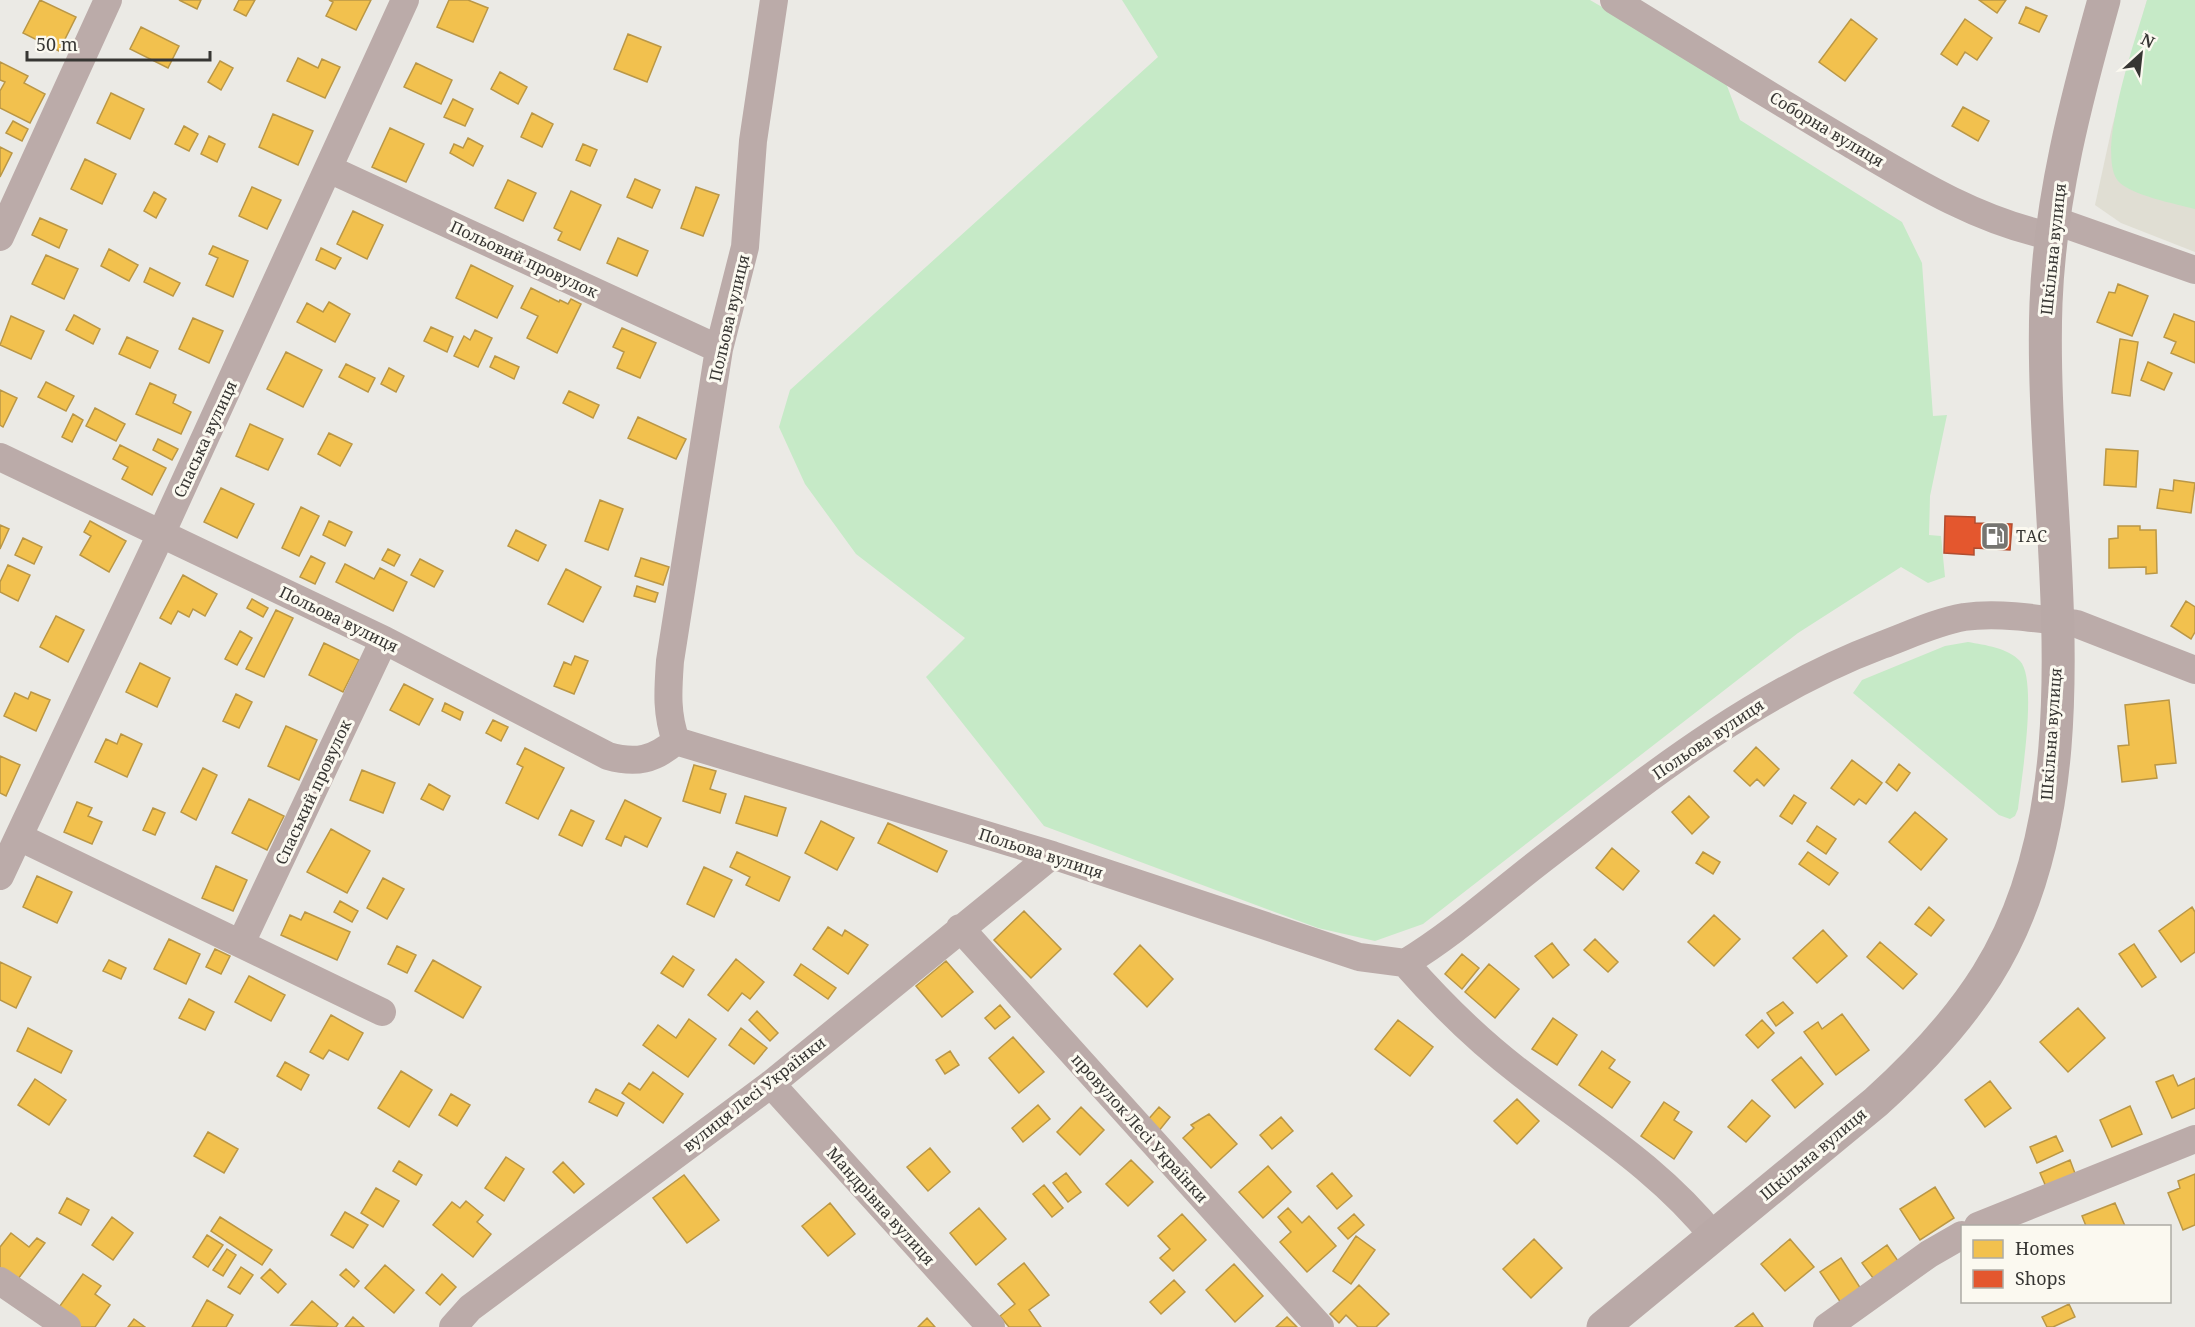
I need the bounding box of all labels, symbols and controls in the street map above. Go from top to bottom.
scale bar [27,24,210,62]
north arrow [2111,24,2171,84]
text: N [2137,28,2159,53]
text: 50 m [36,32,78,56]
street label: Соборна вулиця [1766,86,1888,172]
street label: Шкільна вулиця [2035,182,2071,316]
street label: Польовий провулок [447,215,602,303]
street label: Польова вулиця [704,252,754,384]
street label: Спаська вулиця [168,377,242,501]
fuel station icon: ТАС [1979,520,2011,552]
place label: ТАС [2016,525,2047,547]
street label: Польова вулиця [276,581,402,657]
street label: Шкільна вулиця [2035,667,2067,801]
street label: Польова вулиця [1648,694,1768,784]
street label: Спаський провулок [270,715,357,868]
street label: Польова вулиця [976,822,1106,884]
street label: вулиця Лесі Українки [678,1031,830,1157]
street label: провулок Лесі Українки [1067,1049,1213,1208]
street label: Шкільна вулиця [1755,1103,1871,1205]
street label: Мандрівна вулиця [822,1142,940,1270]
legend [1961,1225,2171,1303]
text: Homes [2015,1236,2074,1260]
text: Shops [2015,1266,2066,1290]

